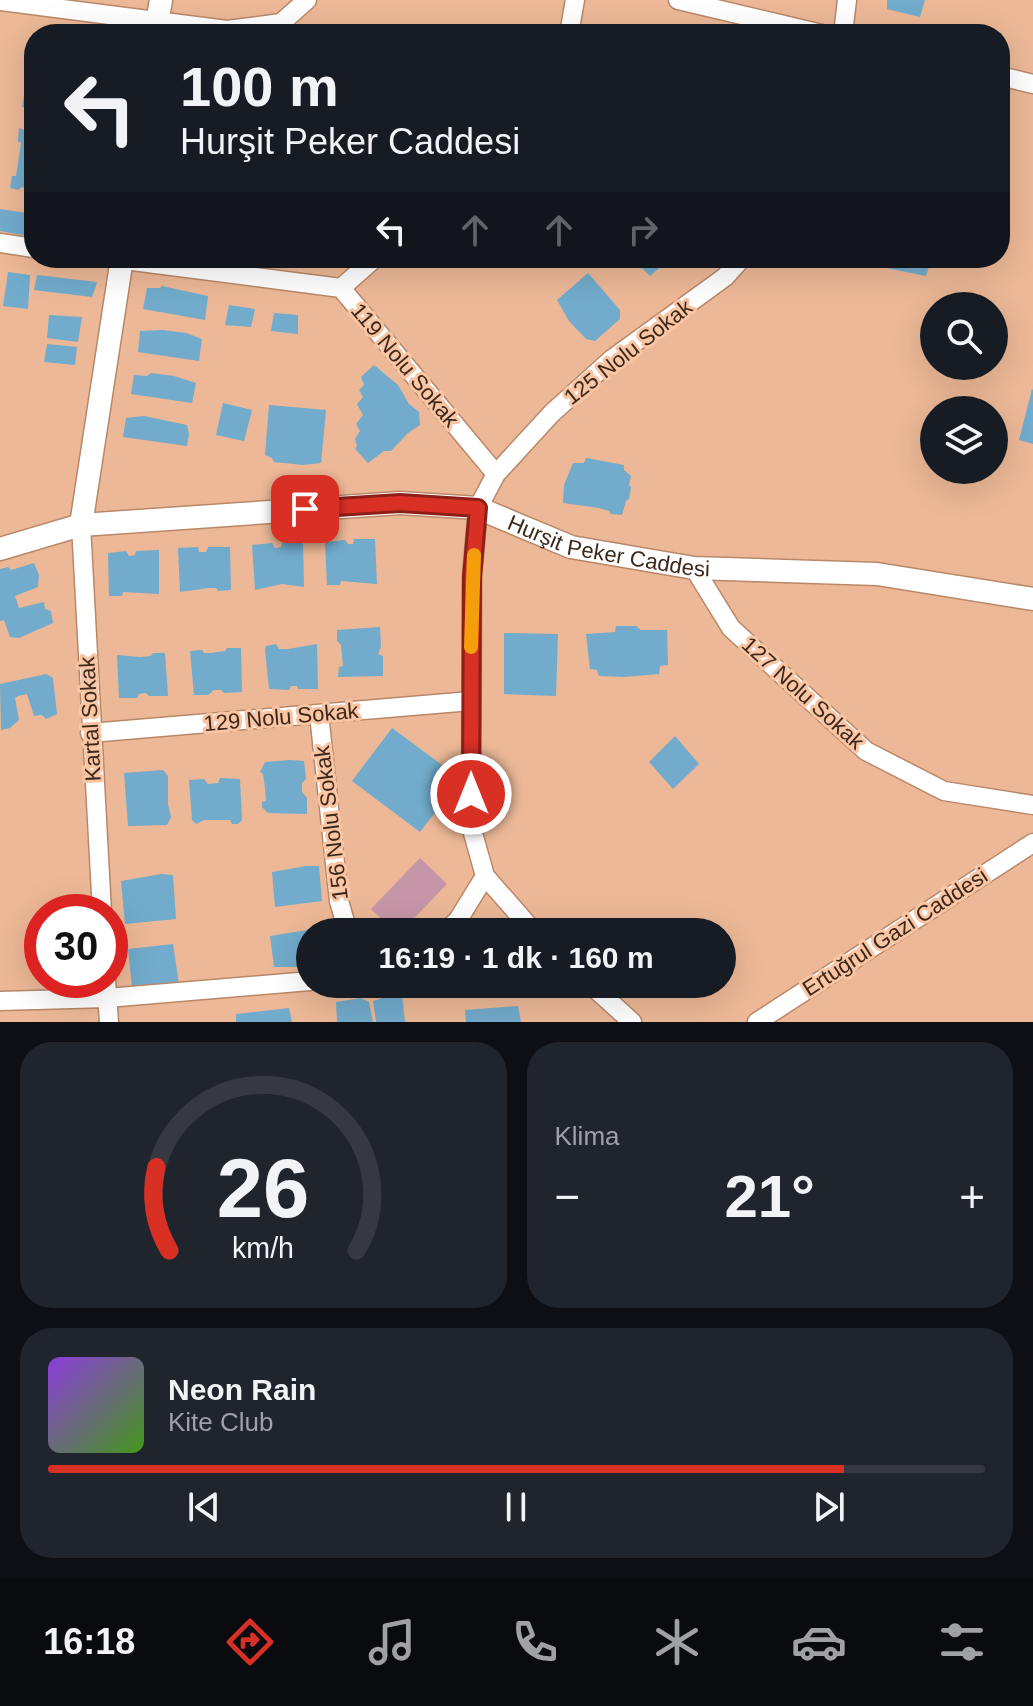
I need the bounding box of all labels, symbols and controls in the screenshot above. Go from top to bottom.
text: 100 m [180,55,339,118]
icon: left [48,56,152,160]
text: Hurşit Peker Caddesi [180,121,520,162]
icon: left [369,208,413,252]
icon: ahead [453,208,497,252]
icon: ahead [537,208,581,252]
icon: right [621,208,665,252]
map controls [920,292,1008,484]
button: search [920,292,1008,380]
street label: 125 Nolu Sokak [559,294,698,410]
street label: 119 Nolu Sokak [346,298,465,433]
button: layers [920,396,1008,484]
pin [271,475,339,543]
icon: arrive [283,487,327,531]
street label: Hurşit Peker Caddesi [504,509,710,581]
street label: 127 Nolu Sokak [737,632,870,755]
street label: Kartal Sokak [74,655,106,782]
street label: 129 Nolu Sokak [203,698,360,736]
street label: 156 Nolu Sokak [309,743,353,902]
position arrow [429,752,513,836]
street label: Ertuğrul Gazi Caddesi [798,863,992,1001]
speed limit sign: 30 [24,894,128,998]
text: 16:19 · 1 dk · 160 m [378,941,654,974]
text: Klima [555,1121,620,1151]
text: 26 [217,1142,310,1235]
text: 21° [724,1163,815,1230]
text: − [555,1172,580,1221]
text: + [959,1172,985,1221]
text: km/h [232,1232,294,1264]
text: Neon Rain [168,1373,316,1406]
text: Kite Club [168,1407,274,1437]
icon: previous [182,1485,226,1529]
icon: pause [494,1485,538,1529]
icon: next [807,1485,851,1529]
icon: directions [222,1614,278,1670]
icon: music [364,1614,420,1670]
icon: phone [507,1614,563,1670]
icon: climate [649,1614,705,1670]
icon: car [791,1614,847,1670]
icon: filters [934,1614,990,1670]
text: 16:18 [43,1621,135,1662]

